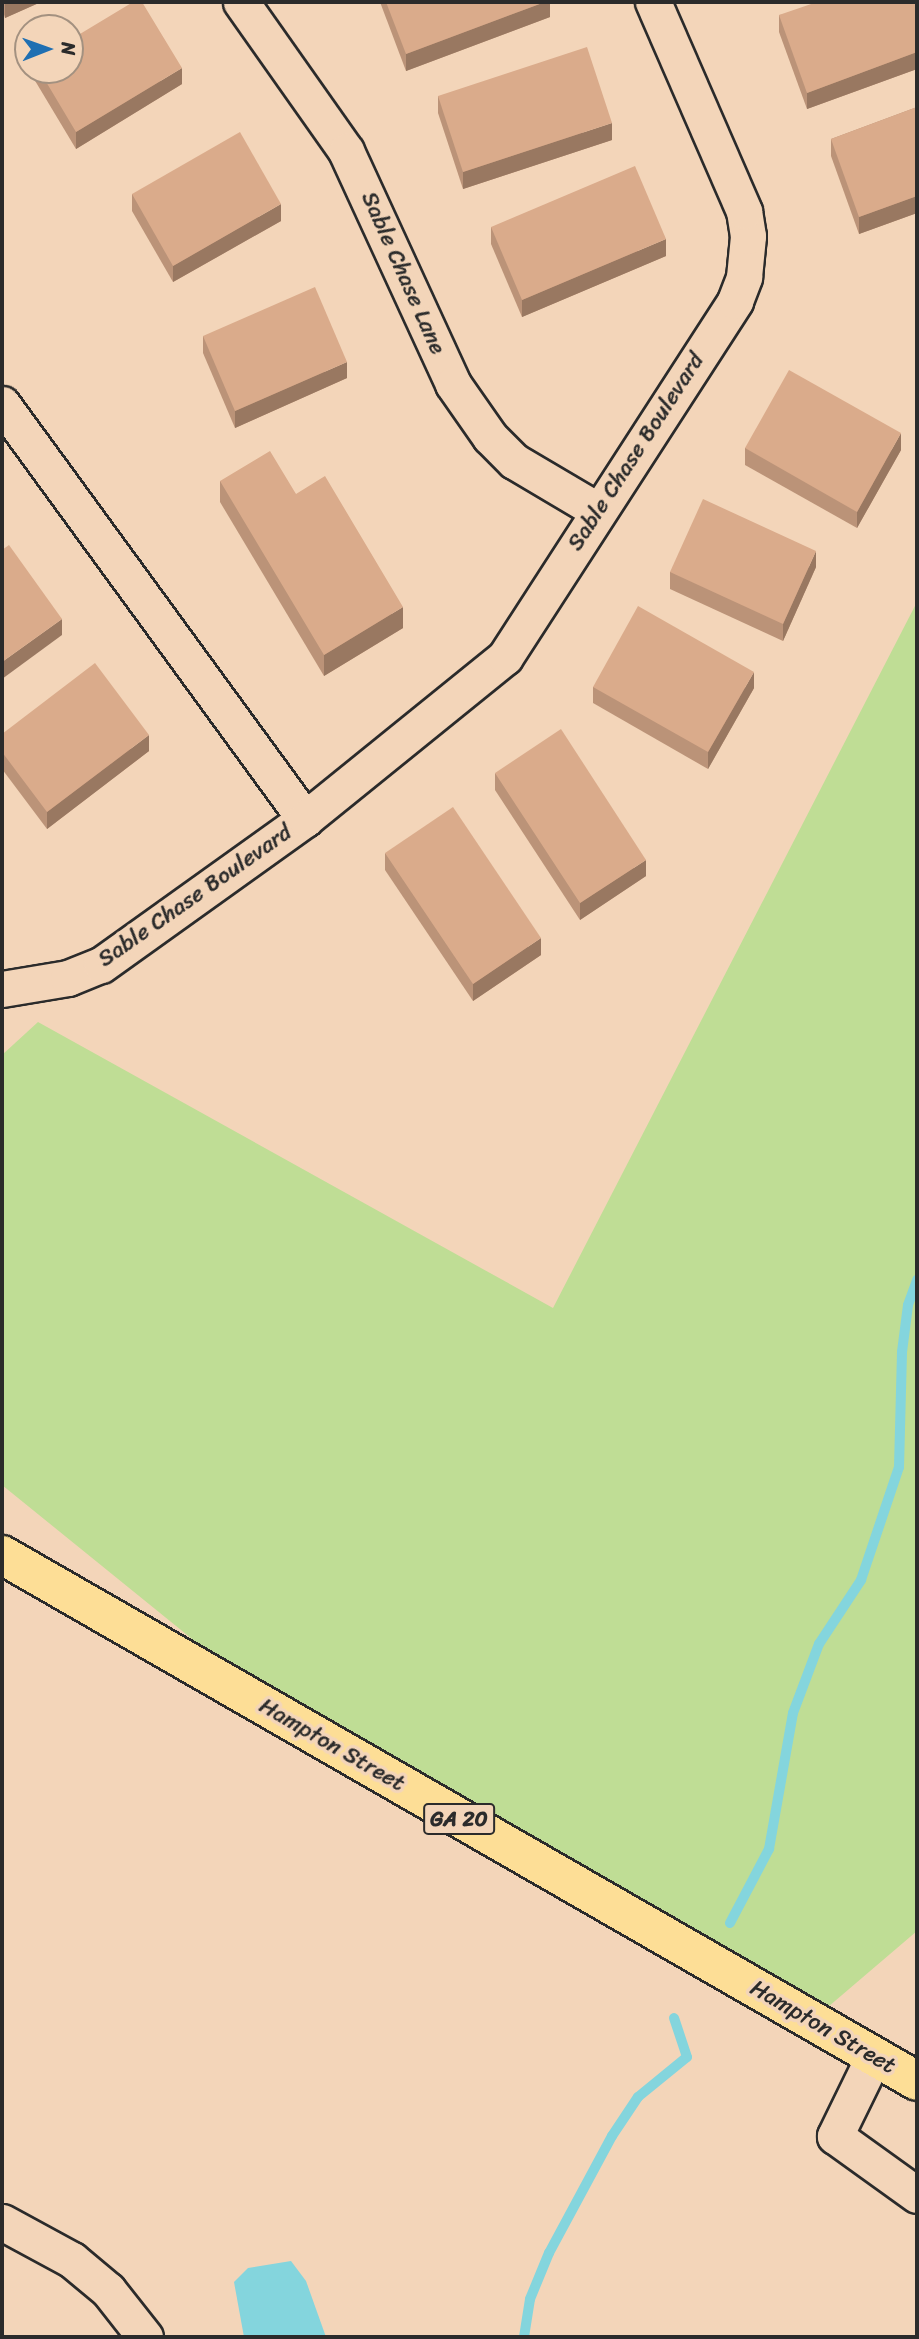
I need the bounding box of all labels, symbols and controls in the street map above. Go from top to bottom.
north arrow [14,14,84,84]
text: N [52,42,85,56]
street label: Sable Chase Lane [355,187,451,359]
street label: Sable Chase Boulevard [562,348,710,556]
street label: Sable Chase Boulevard [93,819,297,973]
street label: Hampton Street [254,1692,410,1798]
road number: GA 20 [422,1801,496,1836]
street label: Hampton Street [745,1974,901,2080]

